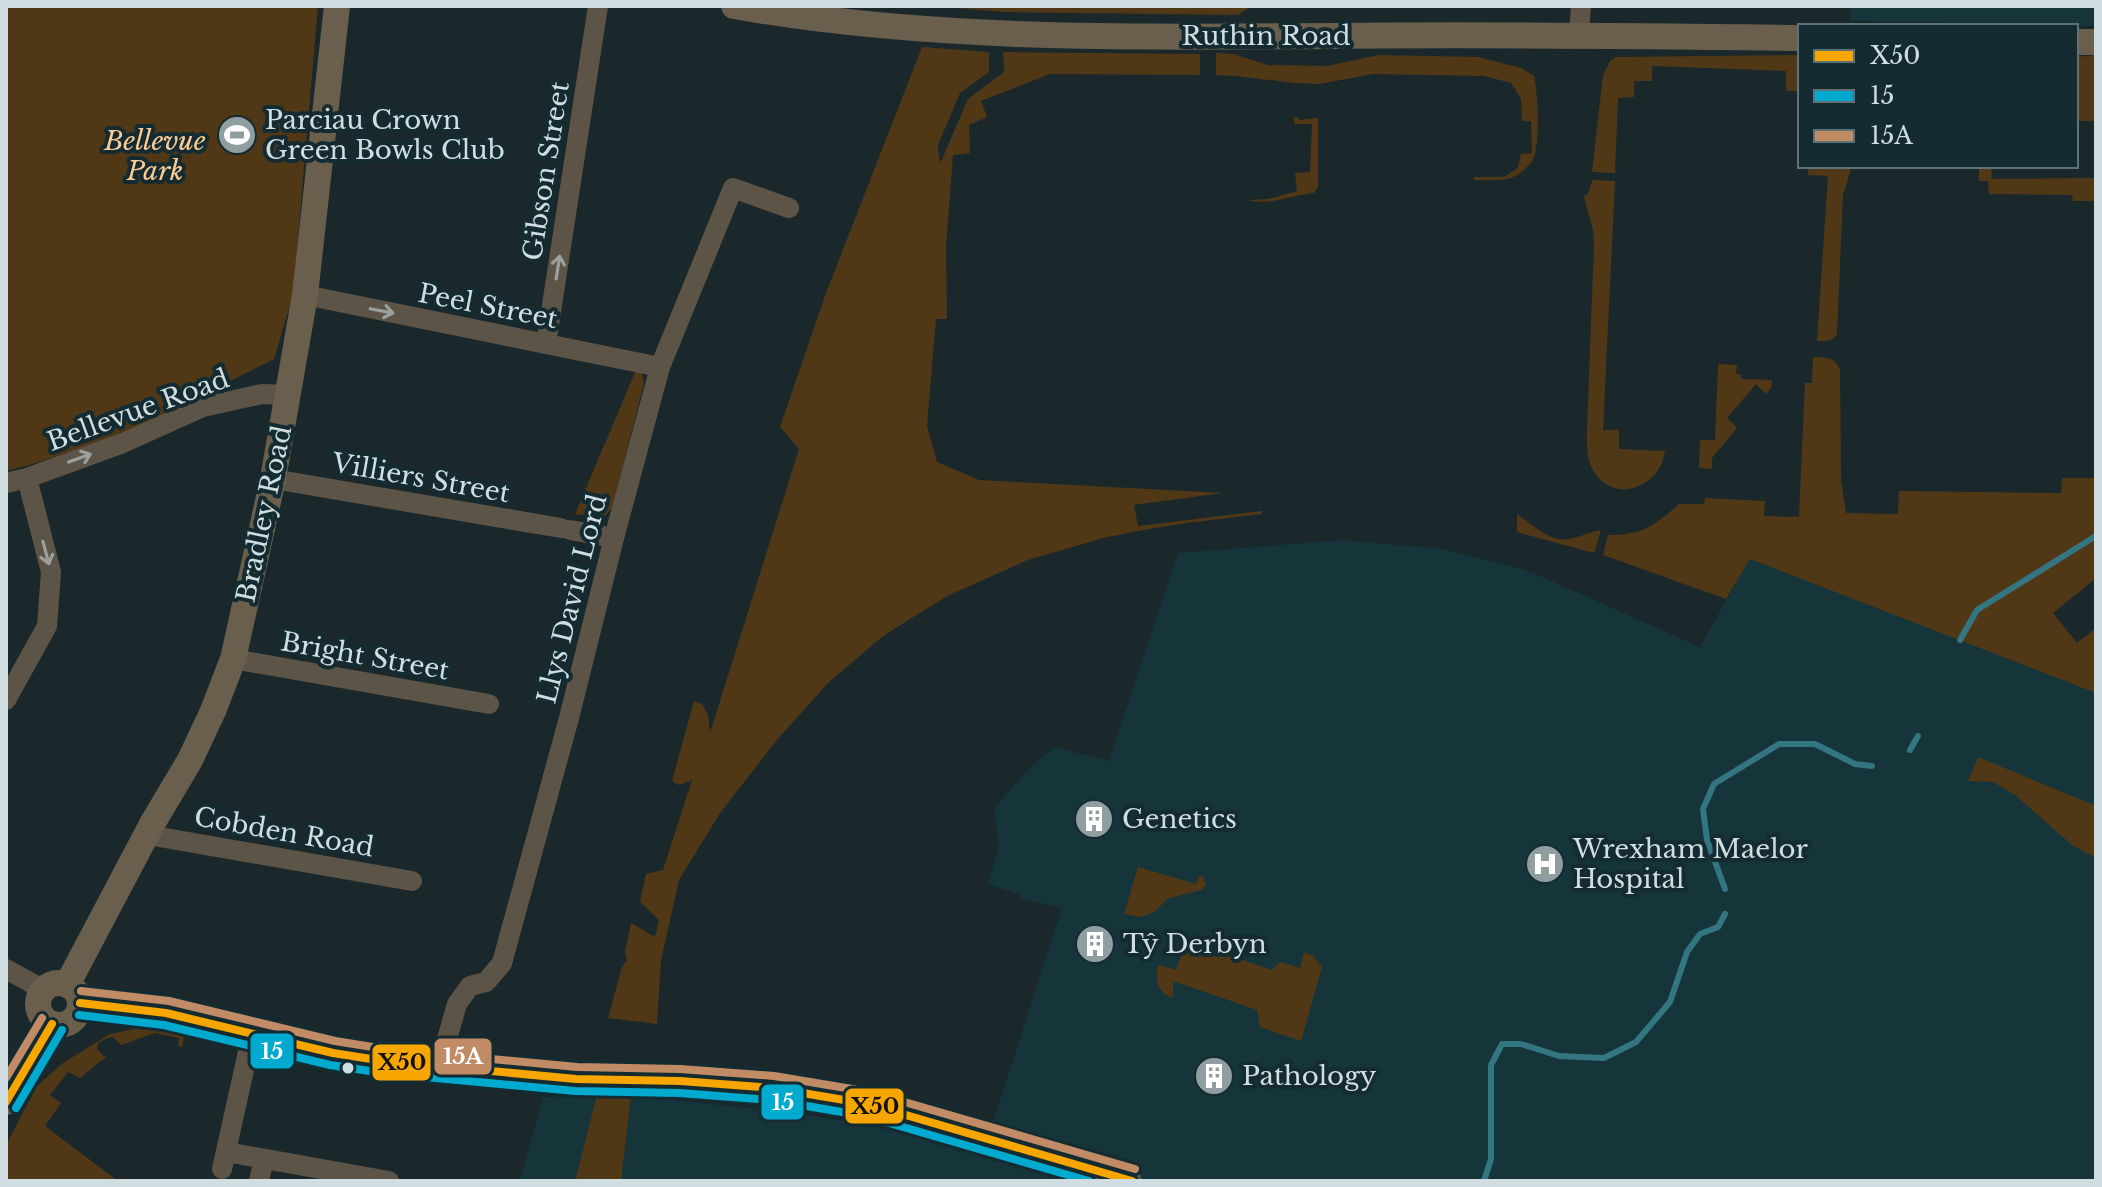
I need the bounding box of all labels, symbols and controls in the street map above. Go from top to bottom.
street label: Ruthin Road [1181,20,1351,52]
legend [1798,24,2078,168]
text: X50 [1870,41,1920,70]
street label: Gibson Street [516,79,576,263]
text: 15 [1870,81,1894,110]
place label: Parciau Crown Green Bowls Club [265,104,505,166]
sports icon: Parciau Crown Green Bowls Club [216,114,258,156]
text: 15A [1870,121,1913,150]
park label: Bellevue Park [103,125,206,187]
one-way arrow [551,255,566,280]
street label: Peel Street [416,277,560,335]
one-way arrow [369,304,394,319]
street label: Bellevue Road [43,362,233,458]
street label: Bradley Road [230,423,298,605]
street label: Villiers Street [329,446,512,509]
one-way arrow [67,450,92,465]
street label: Llys David Lord [531,491,613,707]
one-way arrow [40,540,55,566]
street label: Bright Street [278,625,452,687]
building icon: Genetics [1073,798,1115,840]
street label: Cobden Road [192,800,376,864]
place label: Genetics [1122,803,1237,835]
place label: Wrexham Maelor Hospital [1572,833,1809,895]
hospital icon: Wrexham Maelor Hospital [1524,843,1566,885]
building icon: Tŷ Derbyn [1074,923,1116,965]
place label: Tŷ Derbyn [1123,928,1267,960]
line badge: 15 [249,1032,295,1070]
line badge: 15A [433,1037,493,1076]
text: 15 [261,1038,283,1065]
line badge: X50 [371,1043,432,1082]
text: 15A [443,1043,484,1070]
text: X50 [377,1049,426,1076]
building icon: Pathology [1193,1055,1235,1097]
unlabelled marker [340,1060,356,1076]
place label: Pathology [1242,1060,1377,1092]
line badge: 15 [760,1083,805,1121]
line badge: X50 [844,1087,905,1125]
text: 15 [772,1089,794,1116]
text: X50 [850,1093,899,1120]

